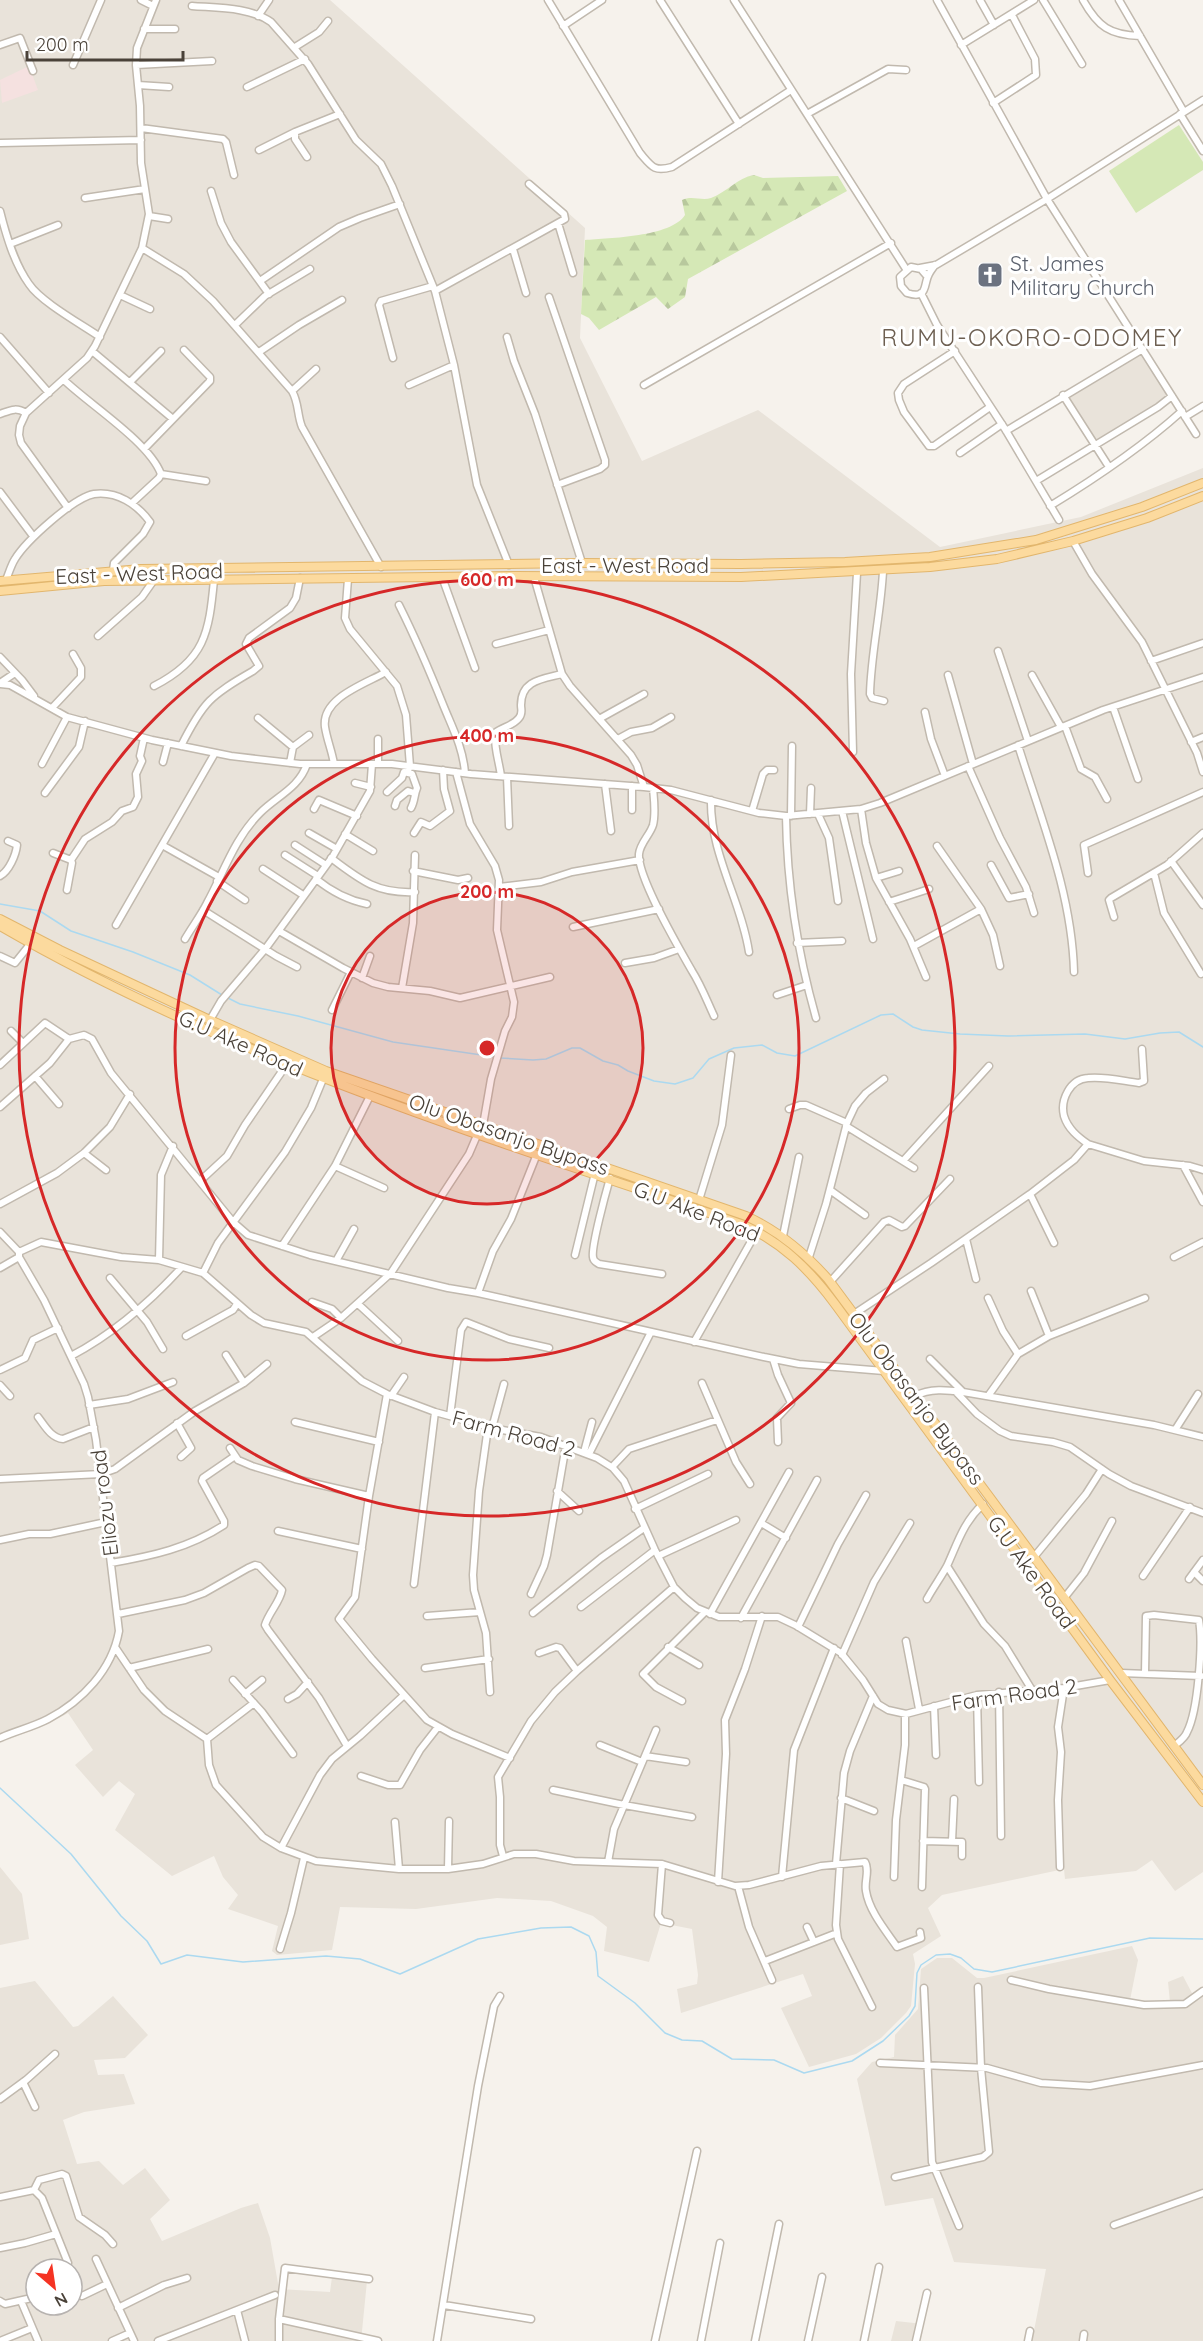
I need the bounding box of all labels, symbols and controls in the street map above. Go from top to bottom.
scale bar [27,24,183,62]
text: 200 m [36,33,89,56]
place label: St. James Military Church [1010,250,1155,300]
church icon: St. James Military Church [975,260,1005,290]
district label: RUMU-OKORO-ODOMEY [881,322,1183,352]
street label: East - West Road [541,552,709,578]
street label: East - West Road [55,557,223,589]
text: 600 m [460,568,514,591]
text: 400 m [460,724,514,747]
text: 200 m [460,880,514,903]
street label: G.U Ake Road [175,1004,307,1082]
centre of rings [477,1038,497,1058]
street label: Olu Obasanjo Bypass [406,1088,612,1180]
street label: G.U Ake Road [630,1175,764,1247]
street label: Olu Obasanjo Bypass [844,1306,990,1490]
street label: Farm Road 2 [449,1404,579,1462]
street label: Eliozu road [85,1448,123,1558]
street label: G.U Ake Road [982,1510,1082,1634]
street label: Farm Road 2 [949,1672,1079,1716]
north arrow [24,2257,84,2317]
text: N [51,2289,71,2312]

